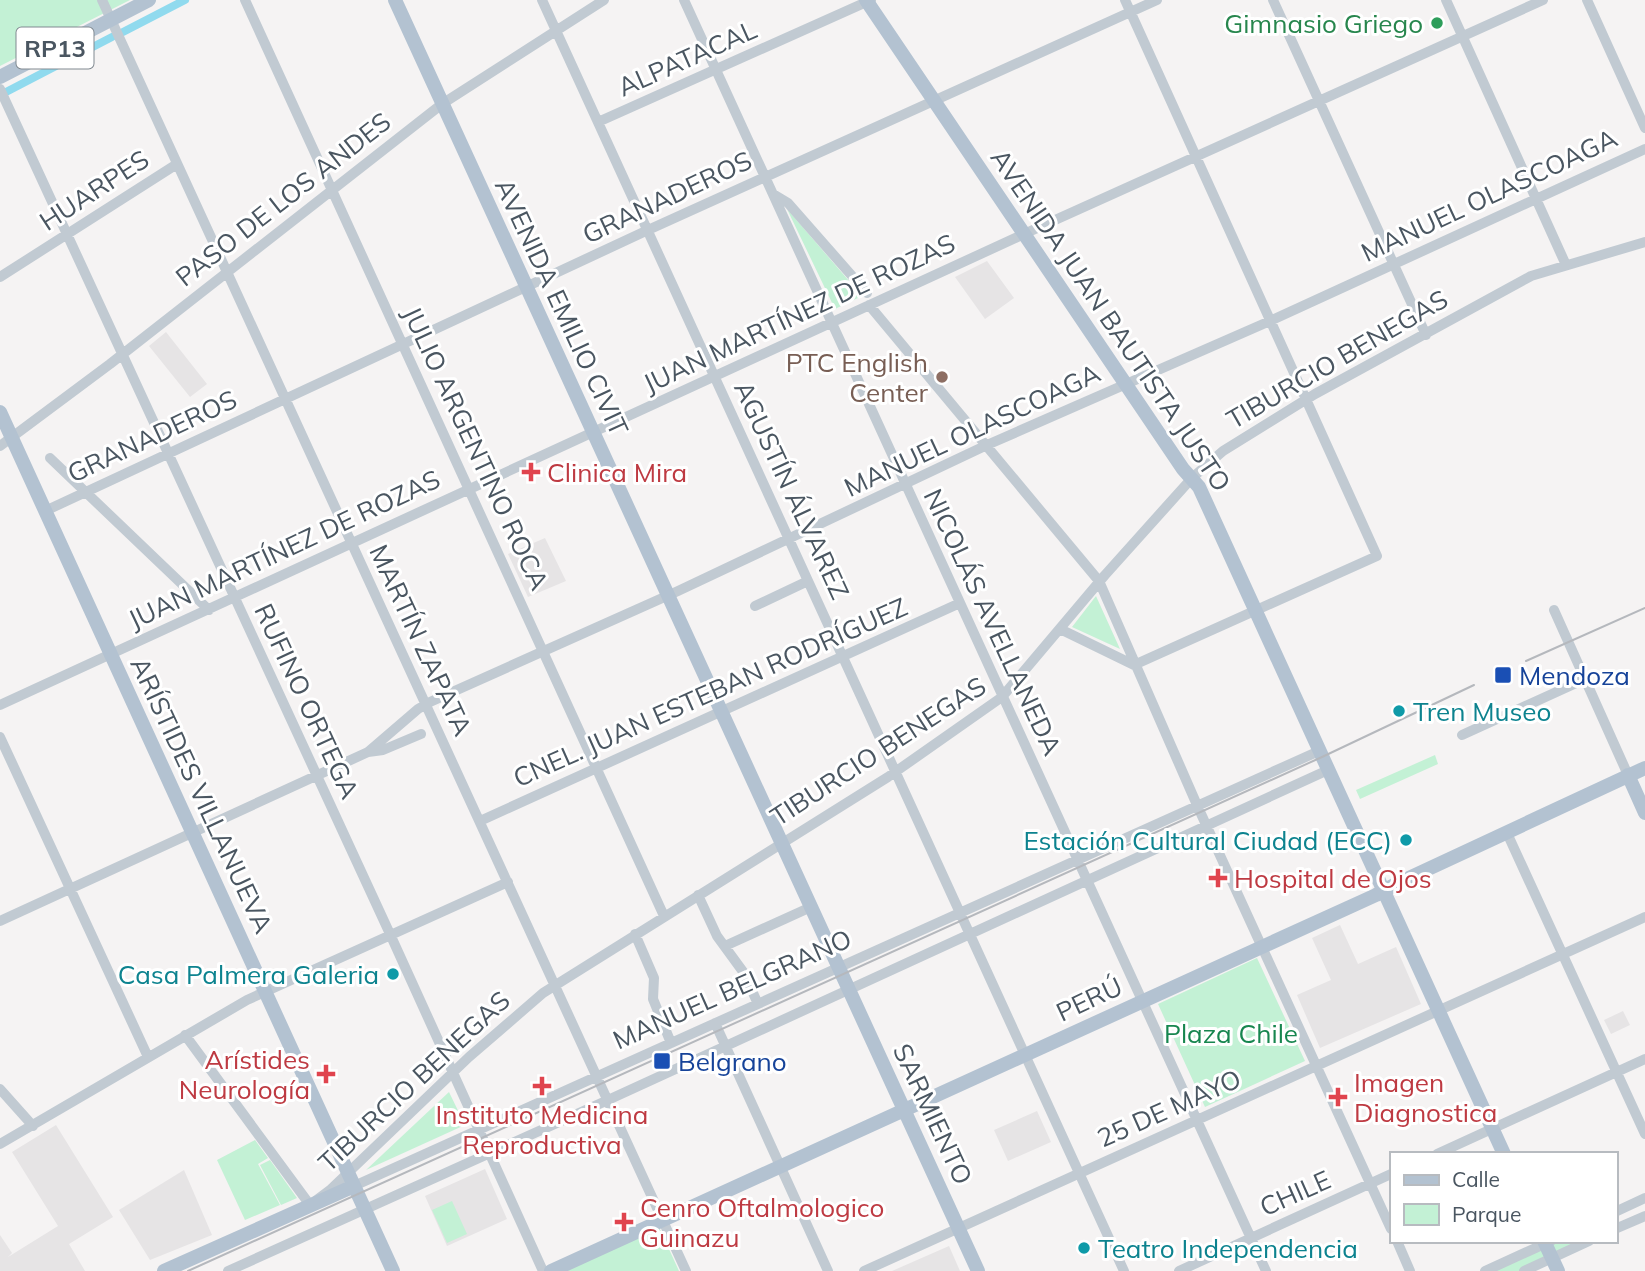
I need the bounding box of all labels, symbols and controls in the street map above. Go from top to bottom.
place label: Gimnasio Griego [1224,7,1423,40]
street label: ALPATACAL [612,13,762,103]
marker: Gimnasio Griego [1429,15,1445,31]
road number: RP13 [16,28,94,68]
street label: PASO DE LOS ANDES [169,105,397,293]
street label: MANUEL OLASCOAGA [1356,121,1622,269]
street label: HUARPES [33,142,155,238]
street label: AVENIDA JUAN BAUTISTA JUSTO [984,142,1238,498]
street label: GRANADEROS [577,143,757,251]
street label: AVENIDA EMILIO CIVIT [488,173,636,441]
street label: JUAN MARTÍNEZ DE ROZAS [638,226,960,400]
street label: TIBURCIO BENEGAS [1220,282,1454,436]
street label: JULIO ARGENTINO ROCA [396,301,556,595]
place label: PTC English Center [786,346,929,409]
street label: MANUEL OLASCOAGA [839,356,1105,504]
marker: PTC English Center [934,369,950,385]
street label: AGUSTÍN ÁLVAREZ [727,376,857,604]
street label: GRANADEROS [62,382,242,490]
place label: Clinica Mira [547,456,687,489]
street label: JUAN MARTÍNEZ DE ROZAS [123,462,445,636]
marker: Clinica Mira [521,462,541,482]
street label: NICOLÁS AVELLANEDA [917,484,1069,760]
street label: MARTÍN ZAPATA [362,539,480,741]
street label: CNEL. JUAN ESTEBAN RODRÍGUEZ [508,590,912,794]
street label: RUFINO ORTEGA [247,598,367,804]
street label: ARÍSTIDES VILLANUEVA [124,652,280,938]
place label: Mendoza [1519,659,1630,692]
marker: Mendoza [1493,665,1513,685]
street label: TIBURCIO BENEGAS [764,669,992,833]
place label: Tren Museo [1413,695,1551,728]
marker: Tren Museo [1391,703,1407,719]
place label: Estación Cultural Ciudad (ECC) [1024,824,1392,857]
marker: Estación Cultural Ciudad (ECC) [1398,832,1414,848]
place label: Hospital de Ojos [1234,862,1432,895]
marker: Hospital de Ojos [1208,868,1228,888]
street label: MANUEL BELGRANO [608,922,856,1056]
place label: Casa Palmera Galeria [118,958,379,991]
marker: Casa Palmera Galeria [385,966,401,982]
street label: PERÚ [1051,969,1127,1029]
street label: TIBURCIO BENEGAS [311,984,517,1178]
park label: Plaza Chile [1164,1017,1298,1050]
street label: SARMIENTO [886,1038,980,1190]
place label: Arístides Neurología [179,1043,310,1106]
place label: Belgrano [678,1045,787,1078]
marker: Belgrano [652,1051,672,1071]
street label: 25 DE MAYO [1092,1062,1246,1154]
marker: Arístides Neurología [316,1064,336,1084]
place label: Imagen Diagnostica [1354,1066,1497,1129]
marker: Instituto Medicina Reproductiva [532,1076,552,1096]
marker: Imagen Diagnostica [1328,1087,1348,1107]
place label: Instituto Medicina Reproductiva [436,1098,648,1161]
legend [1390,1152,1617,1243]
street label: CHILE [1255,1163,1335,1223]
text: Calle [1452,1166,1500,1192]
place label: Cenro Oftalmologico Guinazu [640,1191,884,1254]
text: Parque [1452,1201,1521,1227]
marker: Cenro Oftalmologico Guinazu [614,1212,634,1232]
place label: Teatro Independencia [1098,1232,1358,1265]
marker: Teatro Independencia [1076,1240,1092,1256]

